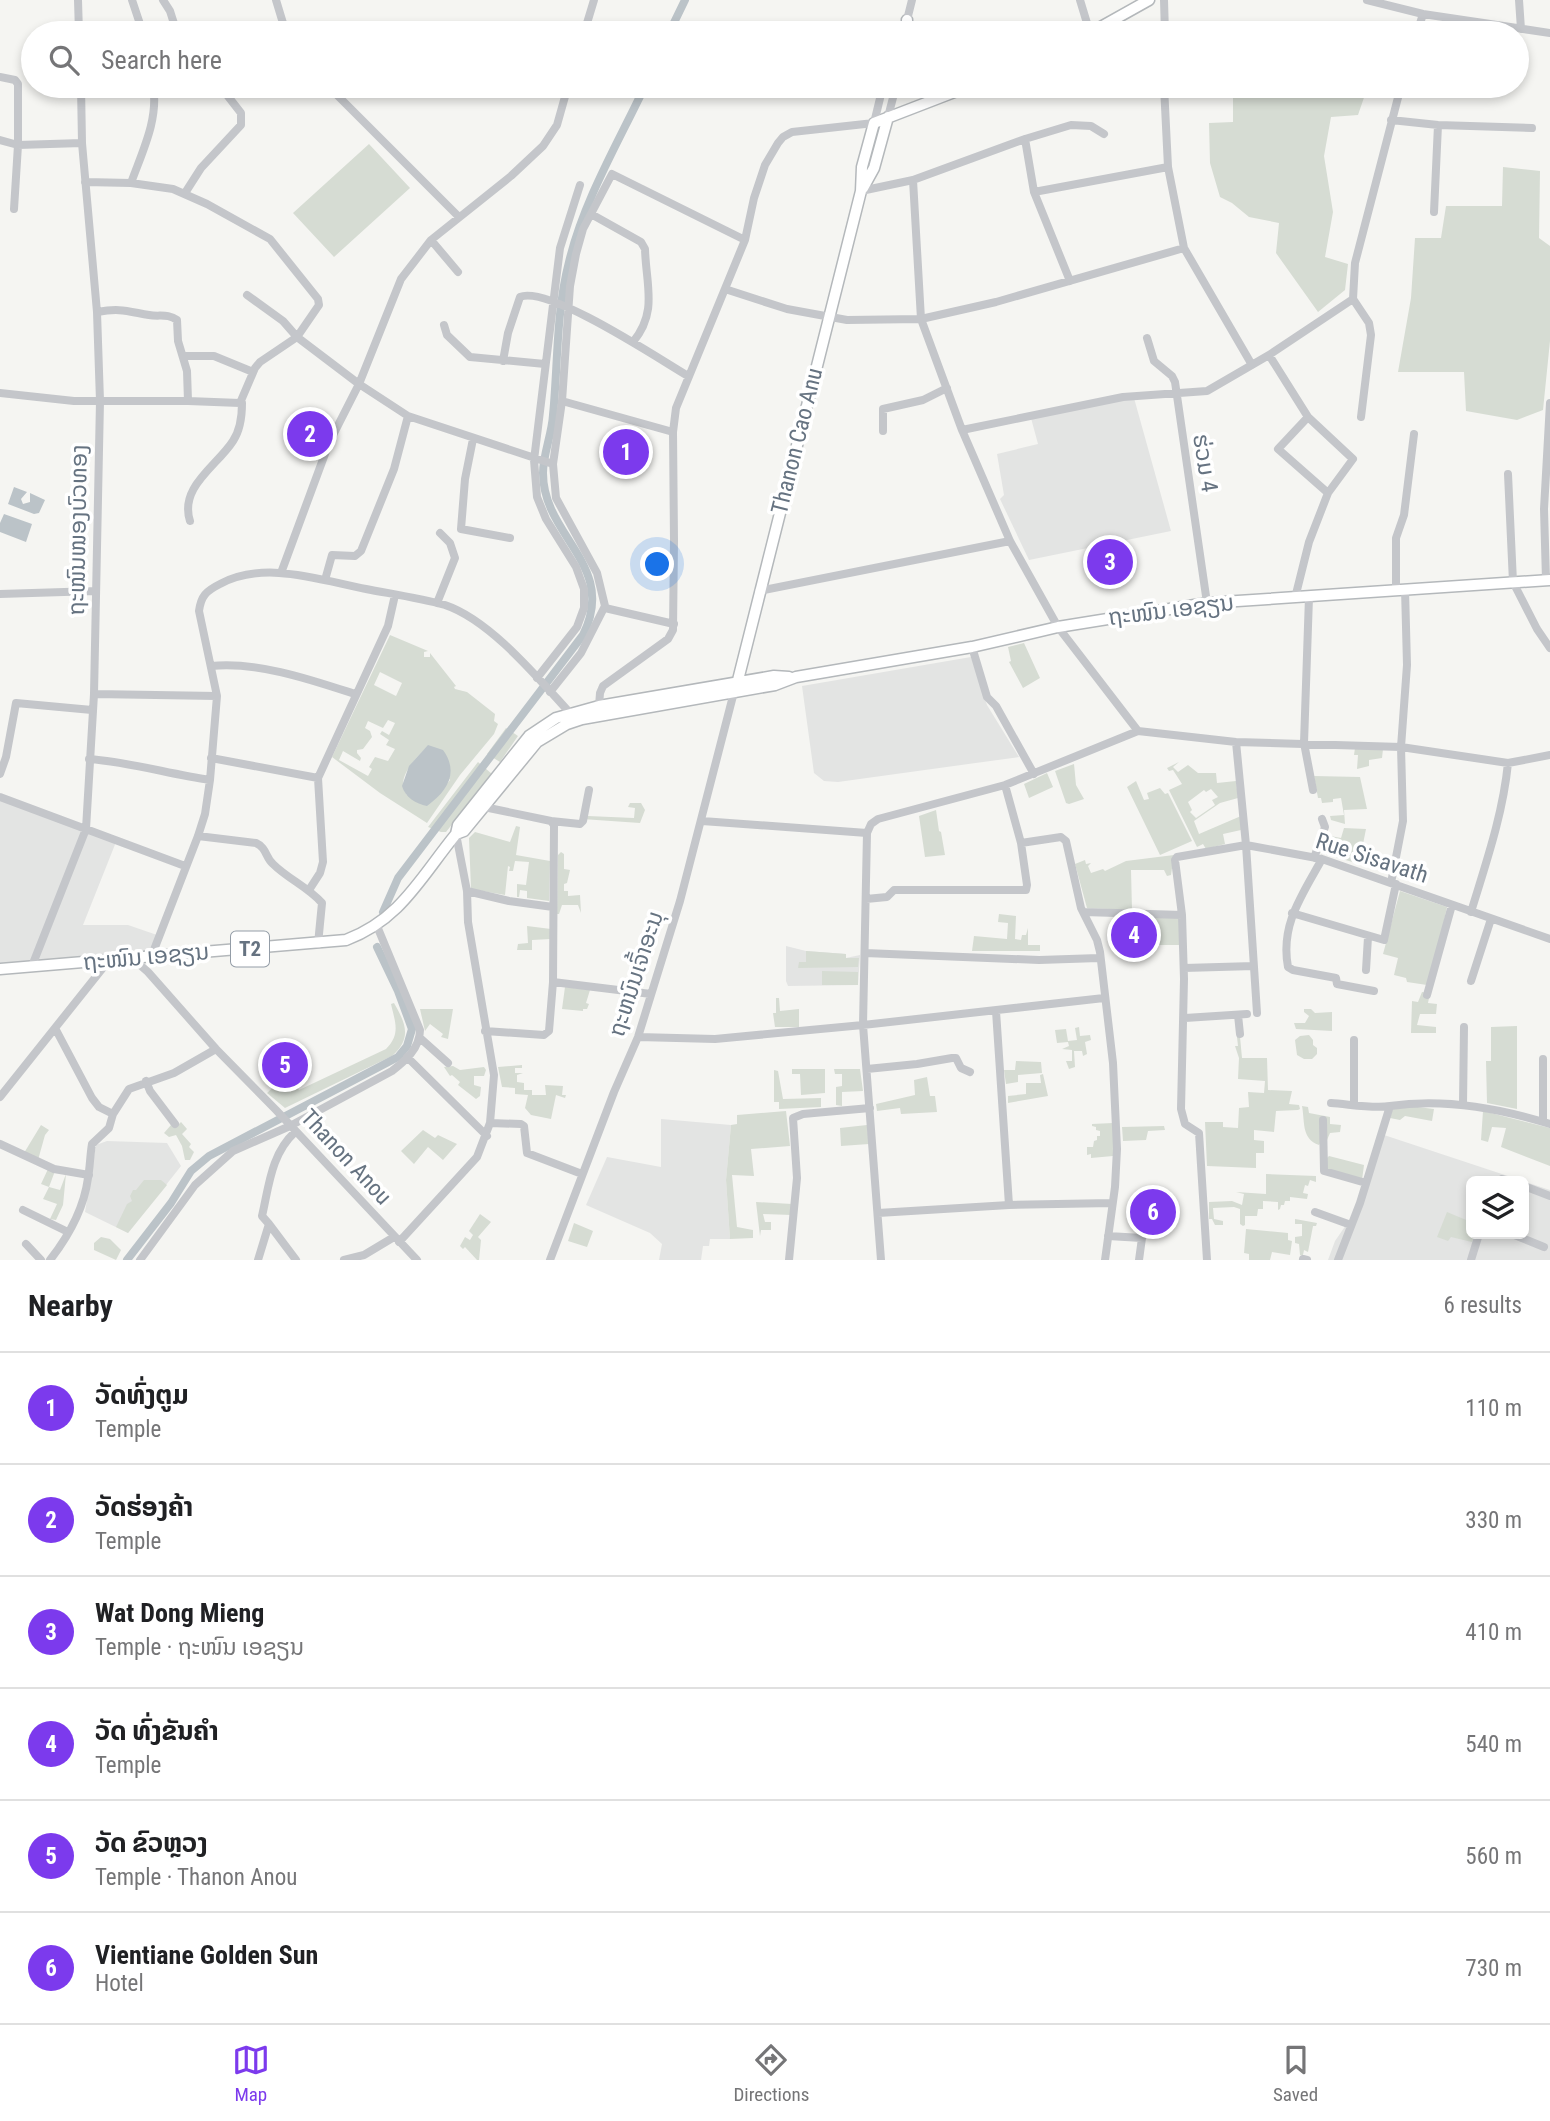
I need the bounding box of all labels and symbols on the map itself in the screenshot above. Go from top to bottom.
street label: Thanon Cao Anu [766,365,828,517]
pin: 2 [287,408,333,460]
pin: 1 [603,426,649,478]
street label: ຮ່ວມ 4 [1187,432,1223,494]
street label: ຖະໜົນໜອງບົວທອງ [63,444,93,616]
pin: 3 [1087,536,1133,588]
your location [640,547,674,581]
street label: ຖະໜົນ ເອຊຽນ [1107,589,1235,631]
street label: Rue Sisavath [1312,827,1432,889]
street label: ຖະຫນົນເຈົ້າອະນຸ [600,907,670,1040]
pin: 4 [1111,909,1157,961]
road number: T2 [231,932,269,967]
street label: ຖະໜົນ ເອຊຽນ [82,938,210,976]
pin: 5 [262,1039,308,1091]
street label: Thanon Anou [295,1104,397,1210]
pin: 6 [1130,1186,1176,1238]

